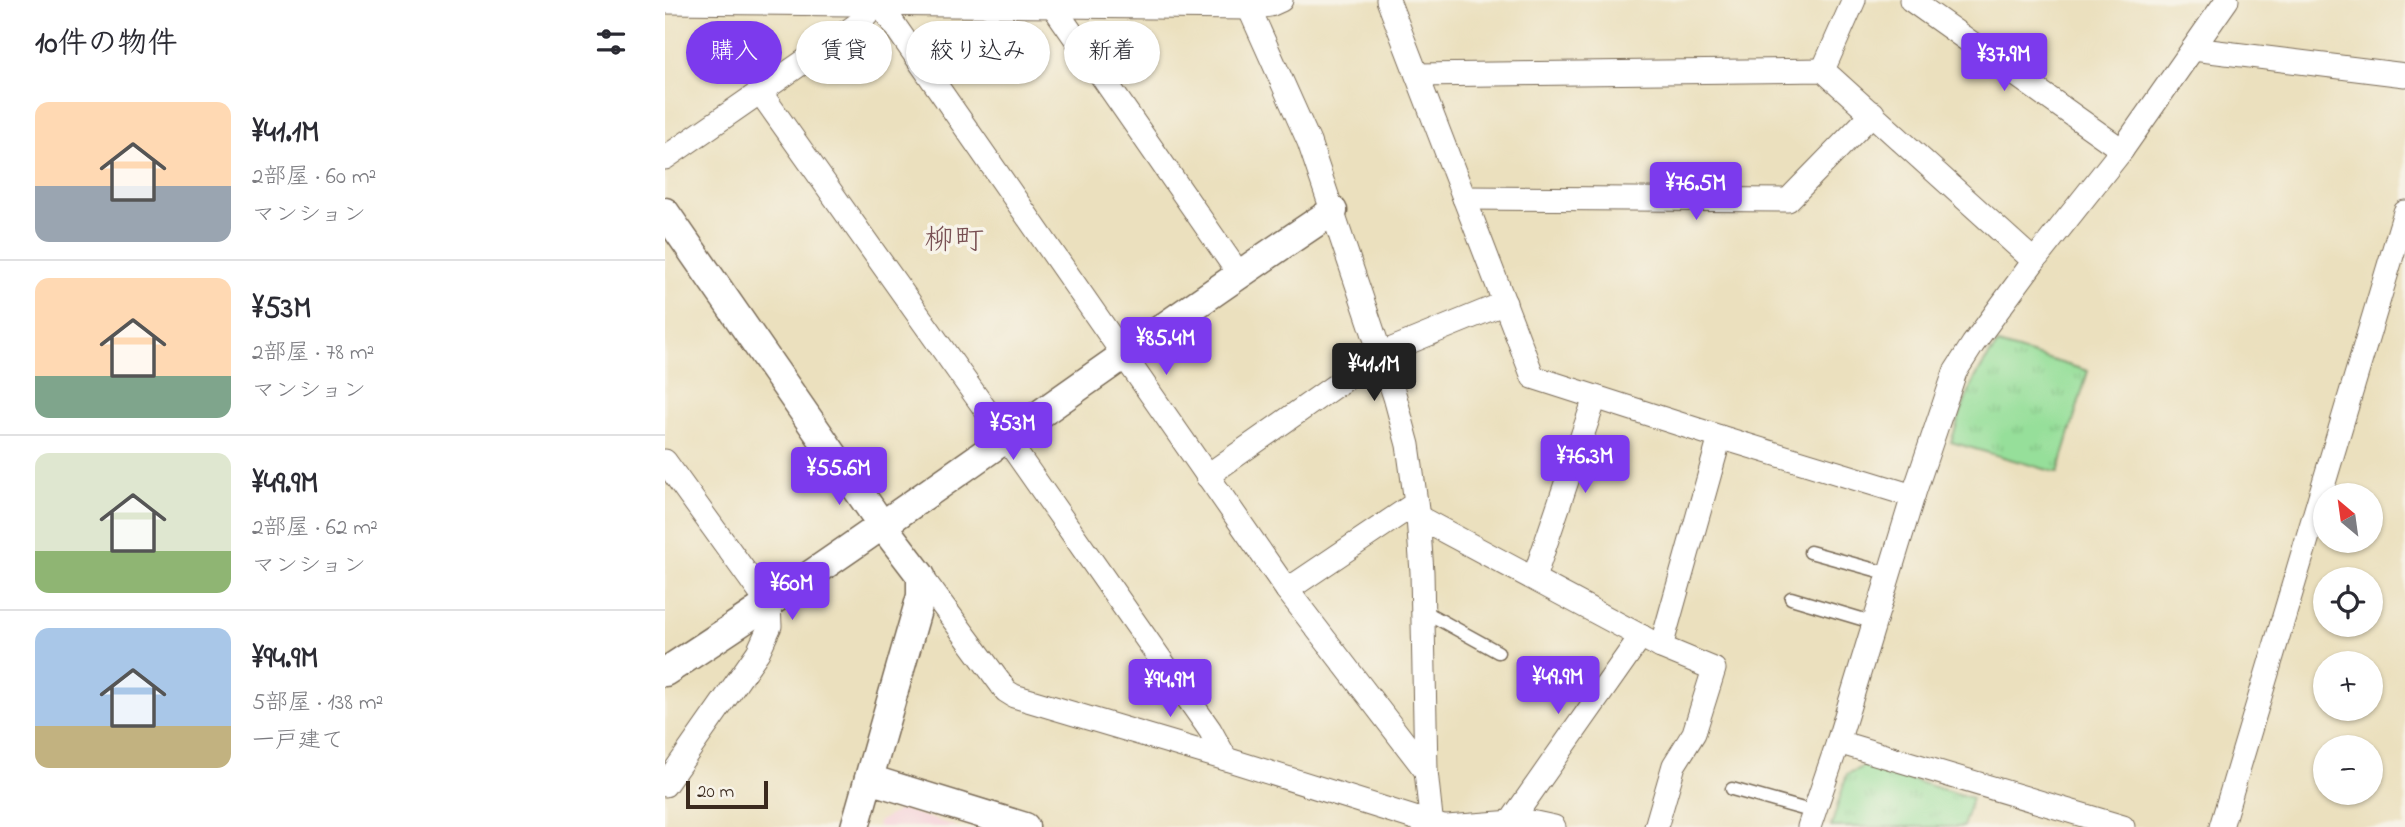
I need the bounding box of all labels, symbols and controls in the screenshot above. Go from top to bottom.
chip: 購入 [686,21,782,84]
chip: 賃貸 [796,21,892,84]
chip: 絞り込み [906,21,1050,84]
chip: 新着 [1064,21,1160,84]
text: 10件の物件 [35,23,178,67]
icon: filters [592,23,630,61]
pin: ¥37.9M [1947,34,2061,93]
text: ¥37.9M [1977,39,2031,72]
text: ¥41.1M [252,112,319,156]
icon: home [91,130,175,214]
text: 2部屋 · 60 m² [252,161,376,194]
pin: ¥76.5M [1639,162,1753,222]
text: ¥76.5M [1666,168,1726,201]
text: マンション [252,199,366,232]
district label: 柳町 [924,220,984,264]
text: ¥53M [252,288,311,332]
icon: home [91,306,175,390]
pin: ¥85.4M [1109,318,1223,377]
text: ¥85.4M [1137,323,1195,356]
text: 2部屋 · 78 m² [252,337,374,370]
pin: ¥41.1M [1317,344,1431,403]
text: ¥41.1M [1348,349,1400,382]
text: マンション [252,375,366,408]
pin: ¥53M [972,402,1054,462]
text: ¥53M [990,408,1036,441]
pin: ¥76.3M [1528,435,1642,495]
text: ¥76.3M [1557,441,1613,474]
pin: ¥55.6M [782,448,896,507]
text: ¥55.6M [807,453,871,486]
text: ¥49.9M [252,463,318,507]
icon: home [91,481,175,565]
north arrow [2313,483,2383,553]
map controls [2313,483,2383,805]
text: 2部屋 · 62 m² [252,512,378,545]
text: マンション [252,550,366,583]
pin: ¥60M [751,562,833,622]
button: locate [2313,567,2383,637]
text: ¥60M [771,568,814,601]
text: ¥94.9M [252,638,318,682]
button: + [2313,651,2383,721]
icon: home [91,656,175,740]
pin: ¥49.9M [1501,656,1615,716]
pin: ¥94.9M [1113,660,1227,719]
text: ¥49.9M [1533,662,1583,695]
text: ¥94.9M [1145,665,1195,698]
text: 5部屋 · 138 m² [252,687,383,720]
text: 一戸建て [252,725,344,758]
button: − [2313,735,2383,805]
scale bar [686,778,768,810]
text: 20 m [697,779,734,806]

